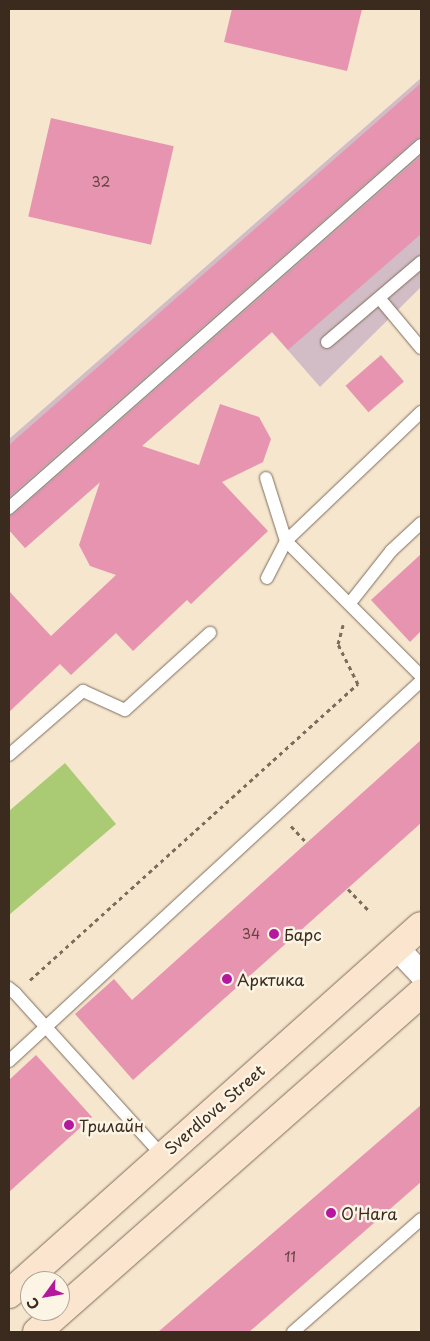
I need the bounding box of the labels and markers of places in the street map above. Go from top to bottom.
place label: Барс [284,924,322,944]
marker: Барс [268,928,280,940]
place label: Арктика [237,969,304,989]
marker: Арктика [221,973,233,985]
place label: Трилайн [79,1115,144,1135]
marker: Трилайн [63,1119,75,1131]
place label: O'Hara [341,1203,397,1223]
marker: O'Hara [325,1207,337,1219]

